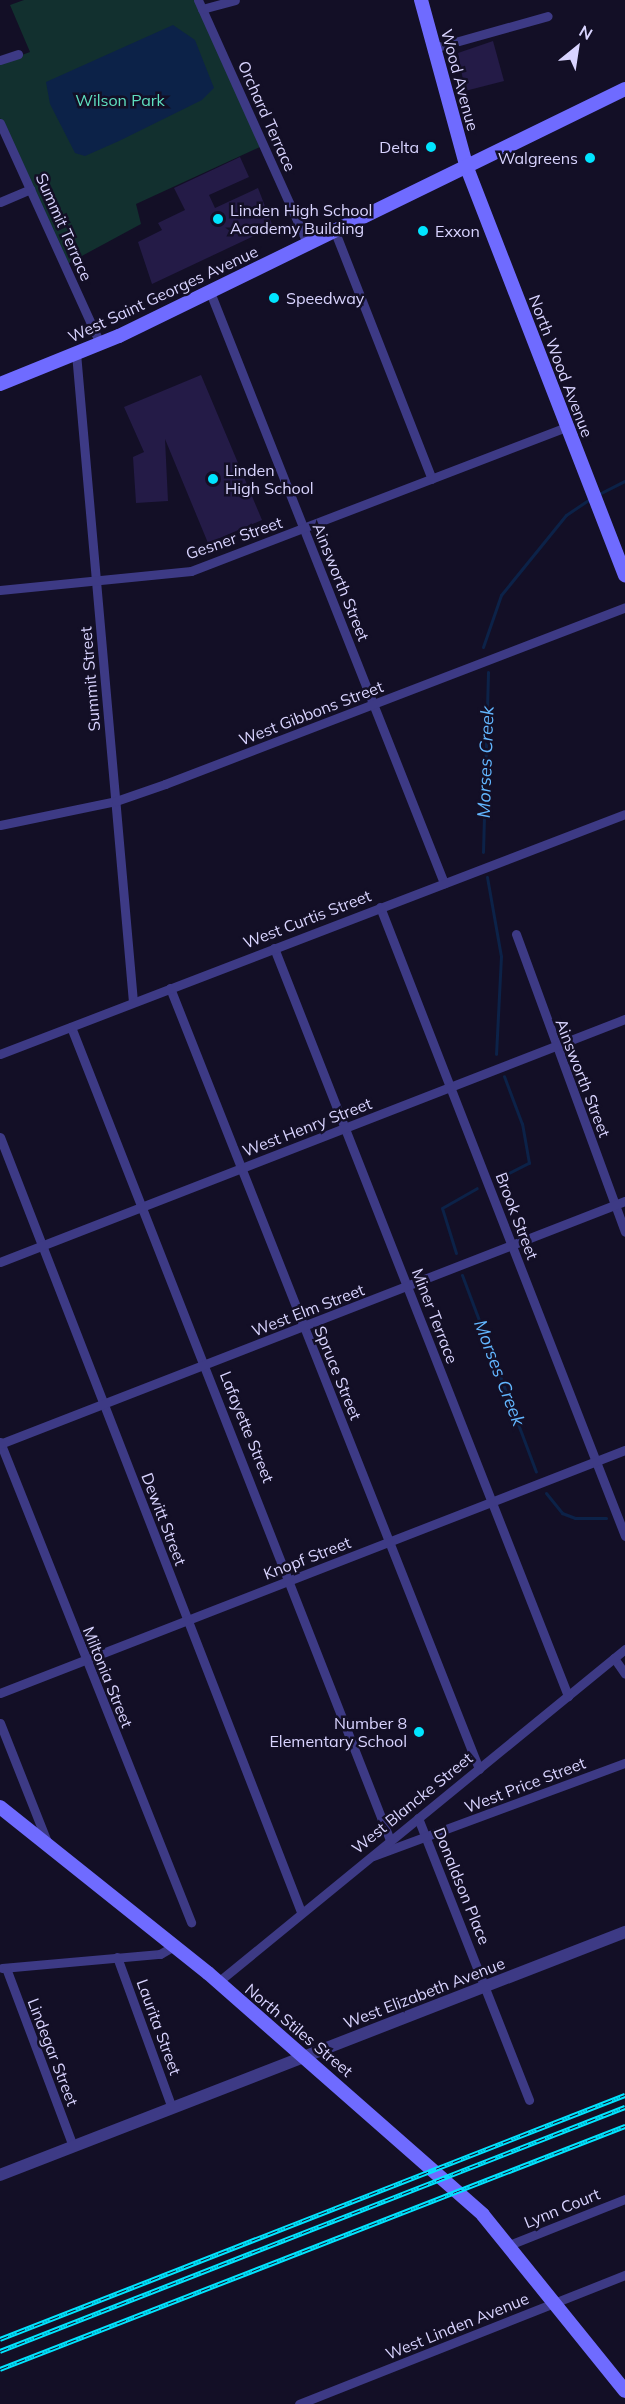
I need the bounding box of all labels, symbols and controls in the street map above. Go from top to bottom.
north arrow [547,18,607,78]
text: N [576,21,596,44]
street label: Wood Avenue [437,27,483,133]
street label: Orchard Terrace [234,58,300,174]
park label: Wilson Park [75,90,165,110]
place label: Delta [379,137,419,157]
marker: Delta [424,140,438,154]
place label: Walgreens [498,148,578,168]
marker: Walgreens [583,151,597,165]
street label: Summit Terrace [32,170,96,284]
place label: Linden High School Academy Building [230,200,372,238]
marker: Linden High School Academy Building [211,212,225,226]
place label: Exxon [435,221,480,241]
marker: Exxon [416,224,430,238]
street label: West Saint Georges Avenue [65,242,261,346]
place label: Speedway [286,288,364,308]
marker: Speedway [267,291,281,305]
street label: North Wood Avenue [525,292,597,440]
place label: Linden High School [225,460,314,498]
marker: Linden High School [206,472,220,486]
street label: Gesner Street [183,513,285,563]
street label: Ainsworth Street [309,520,373,644]
street label: Summit Street [76,626,104,732]
street label: West Gibbons Street [236,677,386,749]
water label: Morses Creek [473,706,499,818]
street label: West Curtis Street [240,886,374,952]
street label: Ainsworth Street [552,1016,614,1140]
street label: West Henry Street [240,1094,374,1160]
street label: Brook Street [492,1170,542,1262]
street label: Miner Terrace [408,1266,462,1366]
street label: West Elm Street [249,1280,367,1340]
water label: Morses Creek [469,1317,529,1429]
street label: Spruce Street [310,1323,366,1423]
street label: Lafayette Street [216,1369,278,1485]
street label: Dewitt Street [138,1470,190,1568]
street label: Knopf Street [261,1533,353,1583]
street label: Miltonia Street [79,1624,137,1730]
place label: Number 8 Elementary School [269,1713,407,1751]
marker: Number 8 Elementary School [412,1725,426,1739]
street label: West Blancke Street [348,1748,476,1858]
street label: West Price Street [462,1753,588,1817]
street label: Donaldson Place [430,1825,494,1947]
street label: West Elizabeth Avenue [341,1953,507,2033]
street label: Laurita Street [133,1976,185,2078]
street label: North Stiles Street [241,1979,357,2081]
street label: Lindegar Street [24,1995,82,2109]
street label: Lynn Court [521,2184,603,2232]
street label: West Linden Avenue [383,2289,531,2363]

